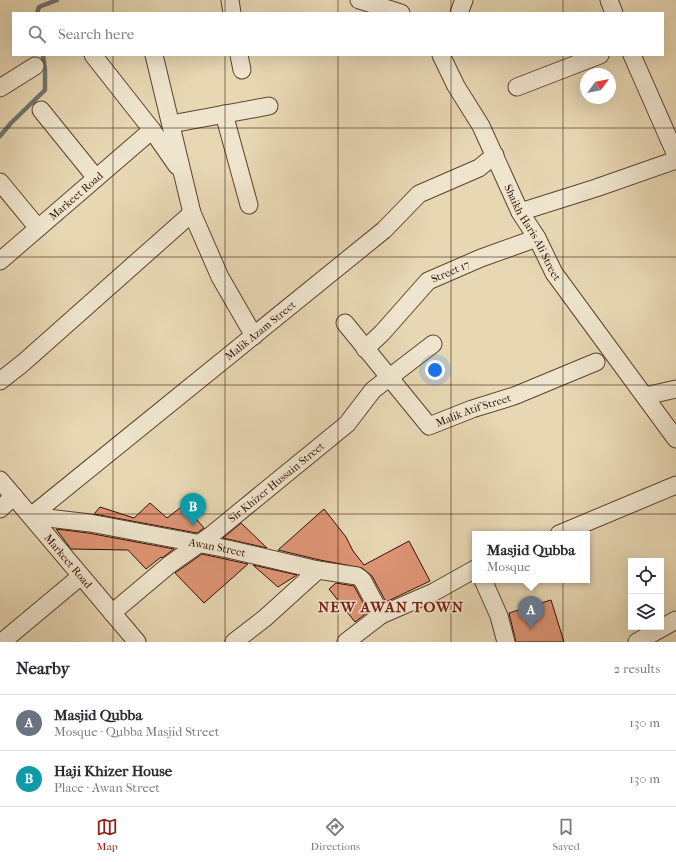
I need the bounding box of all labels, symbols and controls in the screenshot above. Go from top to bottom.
search box [12,12,664,56]
icon: search [26,23,48,45]
text: Search here [58,25,134,43]
north arrow [580,68,616,104]
street label: Markeet Road [46,168,106,223]
street label: Shaikh Haris Ali Street [502,182,564,283]
street label: Street 17 [429,257,471,285]
street label: Malik Azam Street [222,298,298,363]
your location [425,360,445,380]
street label: Malik Atif Street [434,391,512,429]
street label: Sir Khizer Hussain Street [225,439,327,525]
pin: B [180,493,206,526]
street label: Markeet Road [42,531,96,591]
popup [472,531,590,583]
street label: Awan Street [187,535,247,559]
text: Masjid Qubba [487,541,575,559]
map controls [628,558,664,630]
button: locate [628,558,664,594]
text: Mosque [487,559,530,574]
button: layers [628,594,664,630]
pin: A [518,596,544,629]
district label: NEW AWAN TOWN [318,598,464,616]
text: Nearby [16,658,70,678]
text: 2 results [614,661,660,676]
text: Masjid Qubba [54,706,142,724]
text: A [25,715,33,730]
text: 130 m [629,715,660,730]
text: Mosque · Qubba Masjid Street [54,724,219,739]
text: Haji Khizer House [54,762,172,780]
text: B [25,771,33,786]
text: 130 m [629,771,660,786]
text: Place · Awan Street [54,780,160,795]
tab: Map [96,816,118,853]
tab: Directions [311,816,360,853]
tab: Saved [552,816,580,853]

